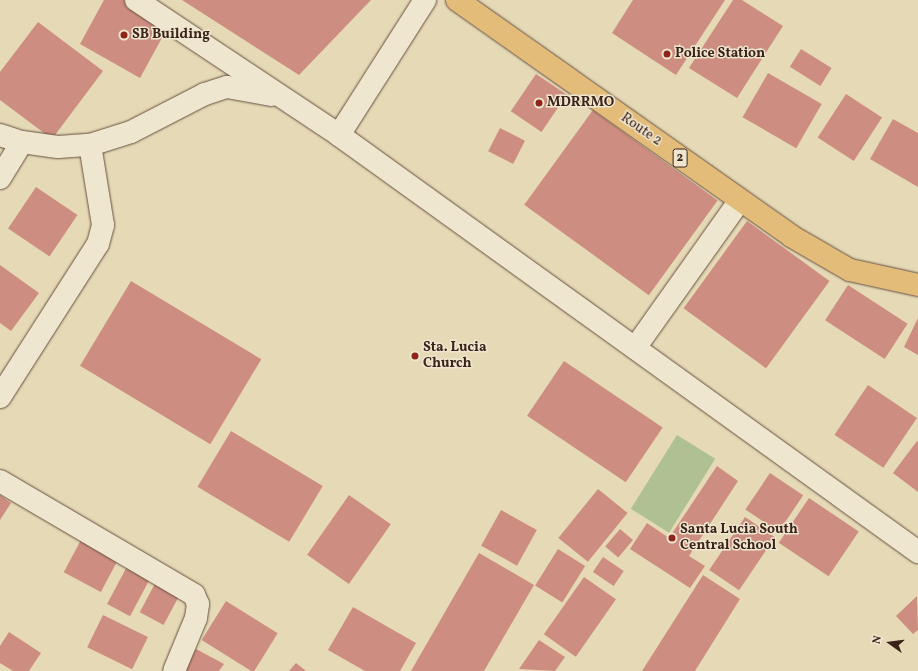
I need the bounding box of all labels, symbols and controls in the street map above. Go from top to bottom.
place label: SB Building [132,27,210,43]
marker: SB Building [119,30,129,40]
place label: Police Station [675,46,765,62]
marker: Police Station [662,49,672,59]
place label: MDRRMO [547,95,614,111]
marker: MDRRMO [534,98,544,108]
street label: Route 2 [617,110,665,150]
road number: 2 [672,147,688,169]
place label: Sta. Lucia Church [423,340,487,372]
marker: Sta. Lucia Church [410,351,420,361]
place label: Santa Lucia South Central School [680,522,798,554]
marker: Santa Lucia South Central School [667,533,677,543]
north arrow [870,623,910,663]
text: N [870,634,886,646]

